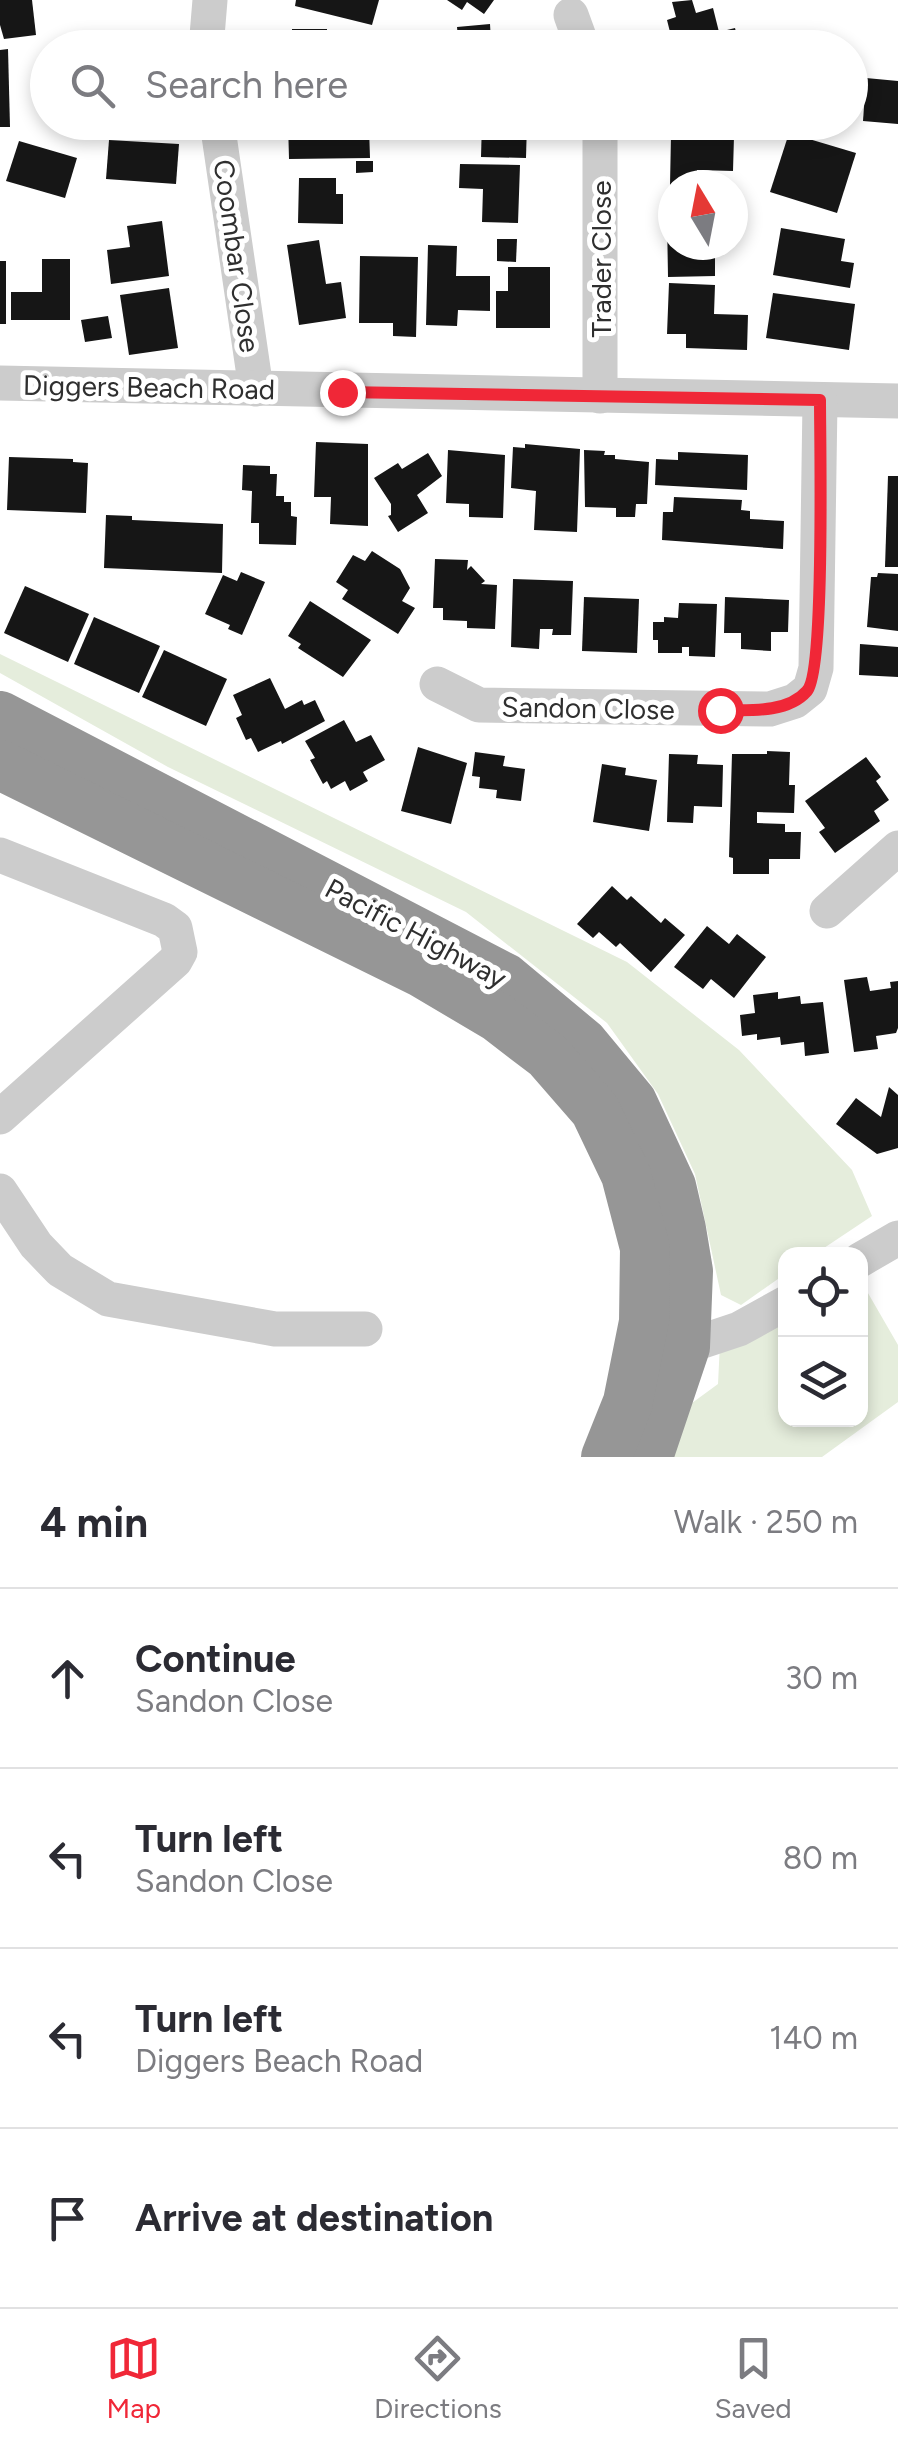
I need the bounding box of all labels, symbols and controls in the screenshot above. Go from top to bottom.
search box [30,30,868,140]
icon: search [65,58,120,113]
text: Search here [145,62,348,108]
street label: Coombar Close [207,157,267,355]
north arrow [658,170,748,260]
street label: Trader Close [584,181,618,337]
street label: Diggers Beach Road [23,368,275,406]
route end [320,370,366,416]
route start [698,688,744,734]
street label: Sandon Close [501,689,675,727]
street label: Pacific Highway [319,871,513,995]
map controls [778,1247,868,1427]
button: locate [778,1247,868,1337]
button: layers [778,1337,868,1427]
text: 4 min [40,1497,148,1548]
text: Walk · 250 m [674,1503,858,1541]
text: Continue [135,1636,296,1682]
icon: ahead [40,1651,95,1706]
text: 30 m [785,1659,858,1697]
text: Sandon Close [135,1682,333,1720]
text: Turn left [135,1816,283,1862]
icon: left [40,1831,95,1886]
text: 80 m [783,1839,858,1877]
text: Sandon Close [135,1862,333,1900]
text: Turn left [135,1996,283,2042]
icon: left [40,2011,95,2066]
text: 140 m [769,2019,858,2057]
text: Diggers Beach Road [135,2042,423,2080]
icon: arrive [40,2191,95,2246]
text: Arrive at destination [135,2195,493,2241]
tab: Map [106,2331,161,2425]
tab: Directions [374,2331,502,2425]
tab: Saved [714,2331,792,2425]

